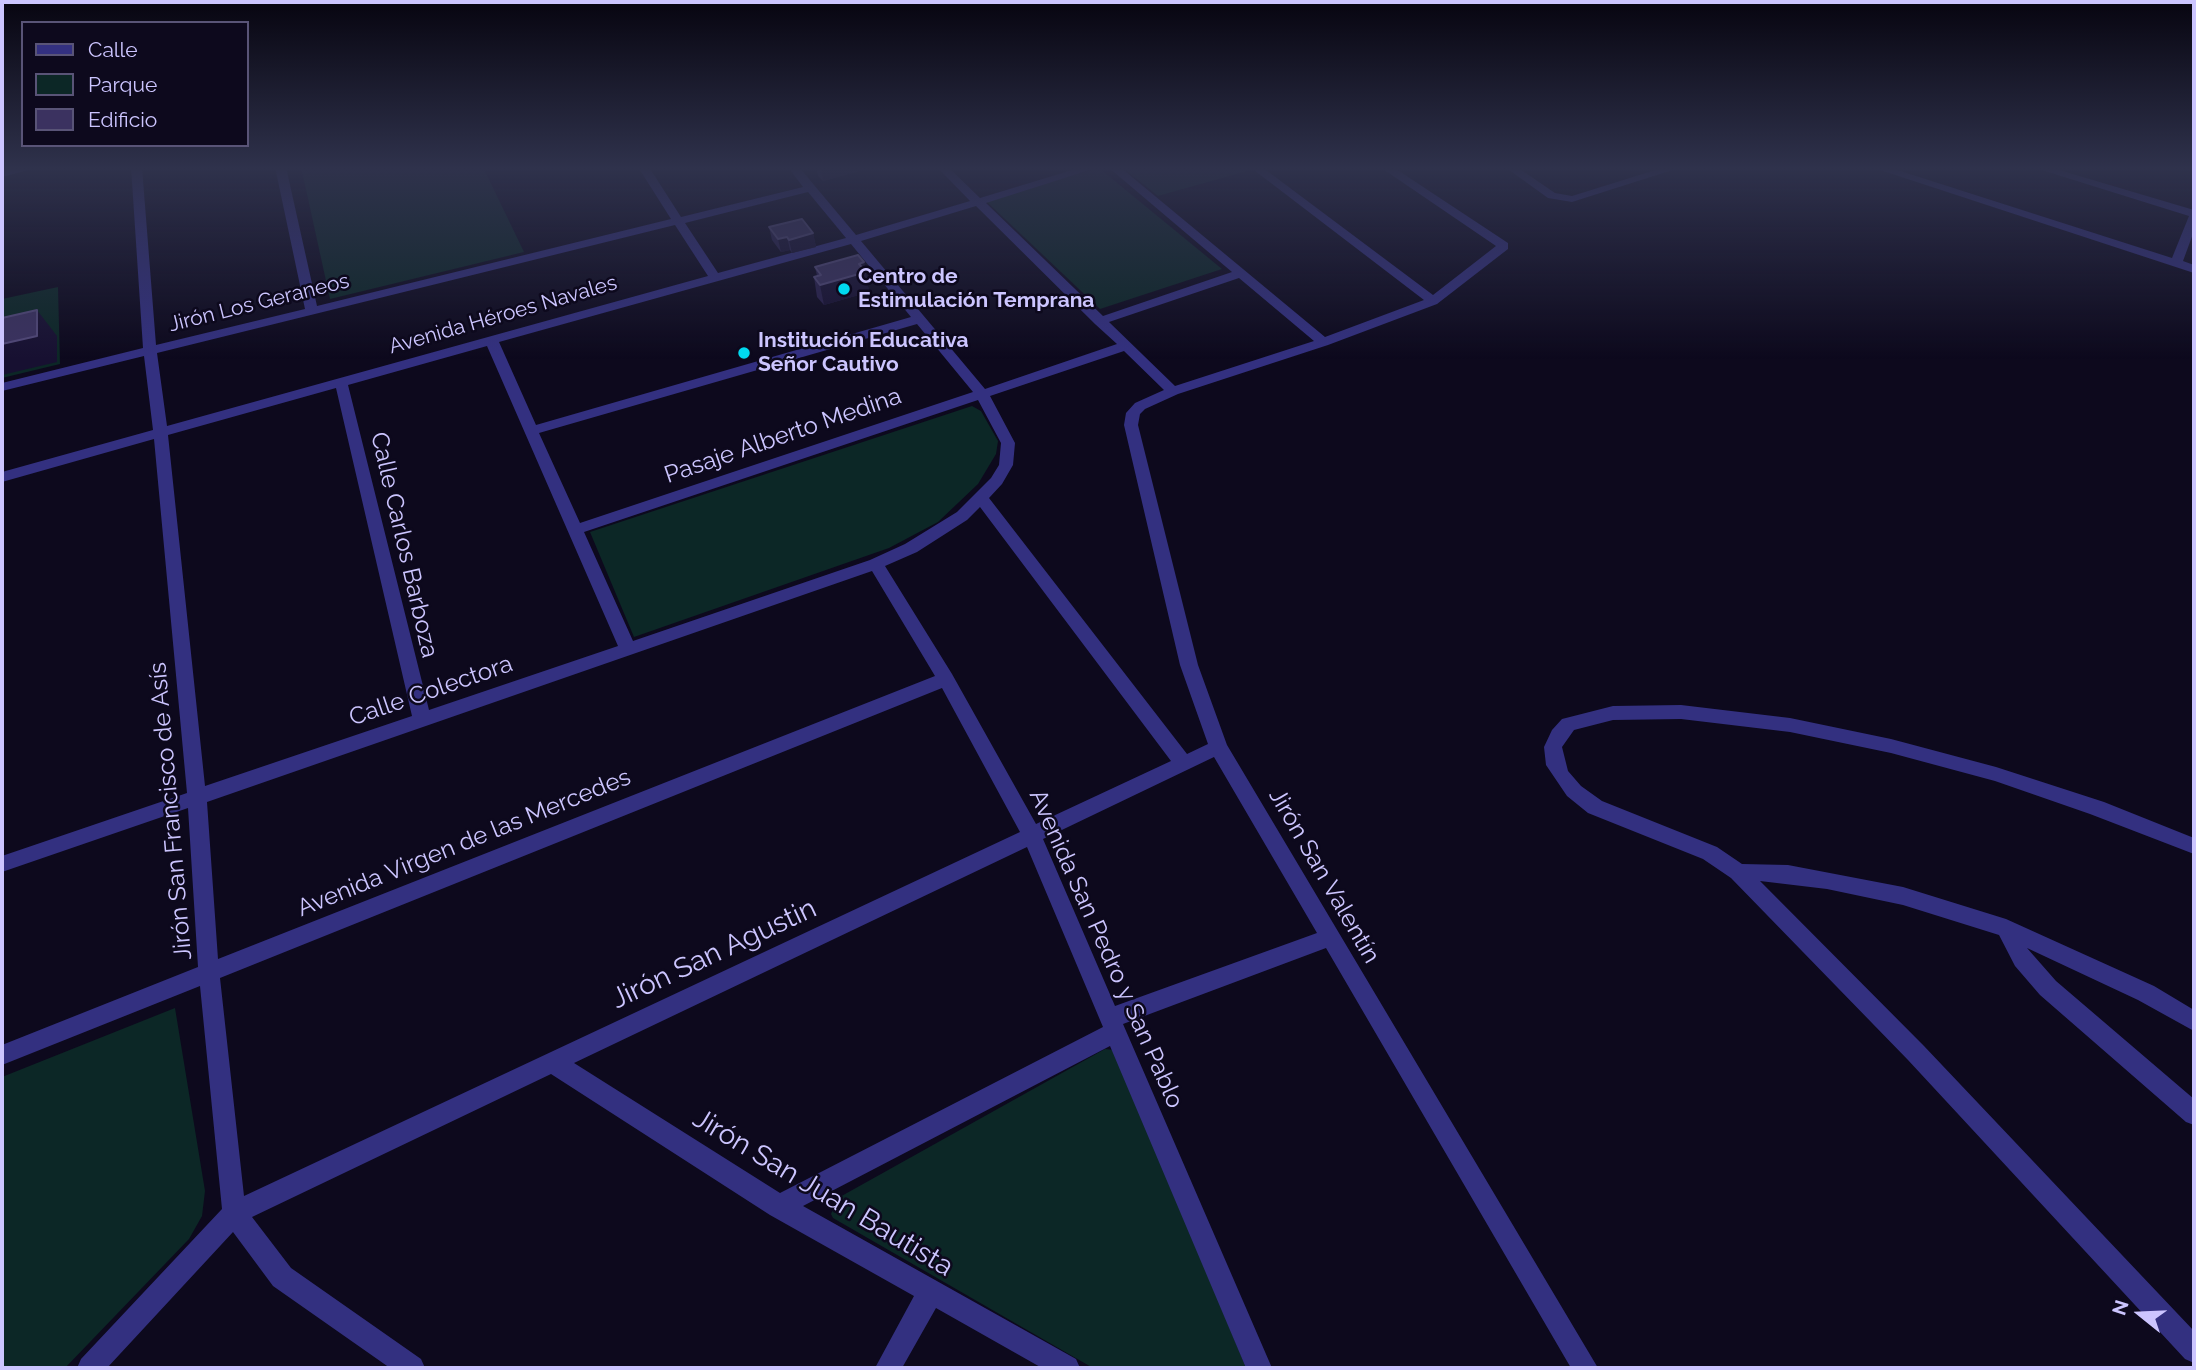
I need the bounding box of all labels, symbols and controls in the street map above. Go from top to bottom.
legend [21,21,248,147]
text: Calle [88,37,138,62]
text: Parque [88,72,157,97]
text: Edificio [88,107,157,132]
place label: Centro de Estimulación Temprana [858,264,1094,314]
street label: Jirón Los Geraneos [166,268,352,338]
street label: Avenida Héroes Navales [386,270,620,360]
marker: Centro de Estimulación Temprana [836,281,852,297]
place label: Institución Educativa Señor Cautivo [758,328,969,378]
marker: Institución Educativa Señor Cautivo [736,345,752,361]
street label: Pasaje Alberto Medina [661,382,905,490]
street label: Calle Carlos Barboza [364,429,444,661]
street label: Calle Colectora [346,650,516,732]
street label: Jirón San Francisco de Asís [144,661,198,961]
street label: Avenida Virgen de las Mercedes [293,763,635,923]
street label: Jirón San Valentín [1262,784,1386,968]
street label: Avenida San Pedro y San Pablo [1023,785,1189,1113]
street label: Jirón San Agustin [606,892,822,1016]
street label: Jirón San Juan Bautista [687,1102,959,1284]
north arrow [2105,1279,2175,1349]
text: N [2107,1297,2133,1318]

